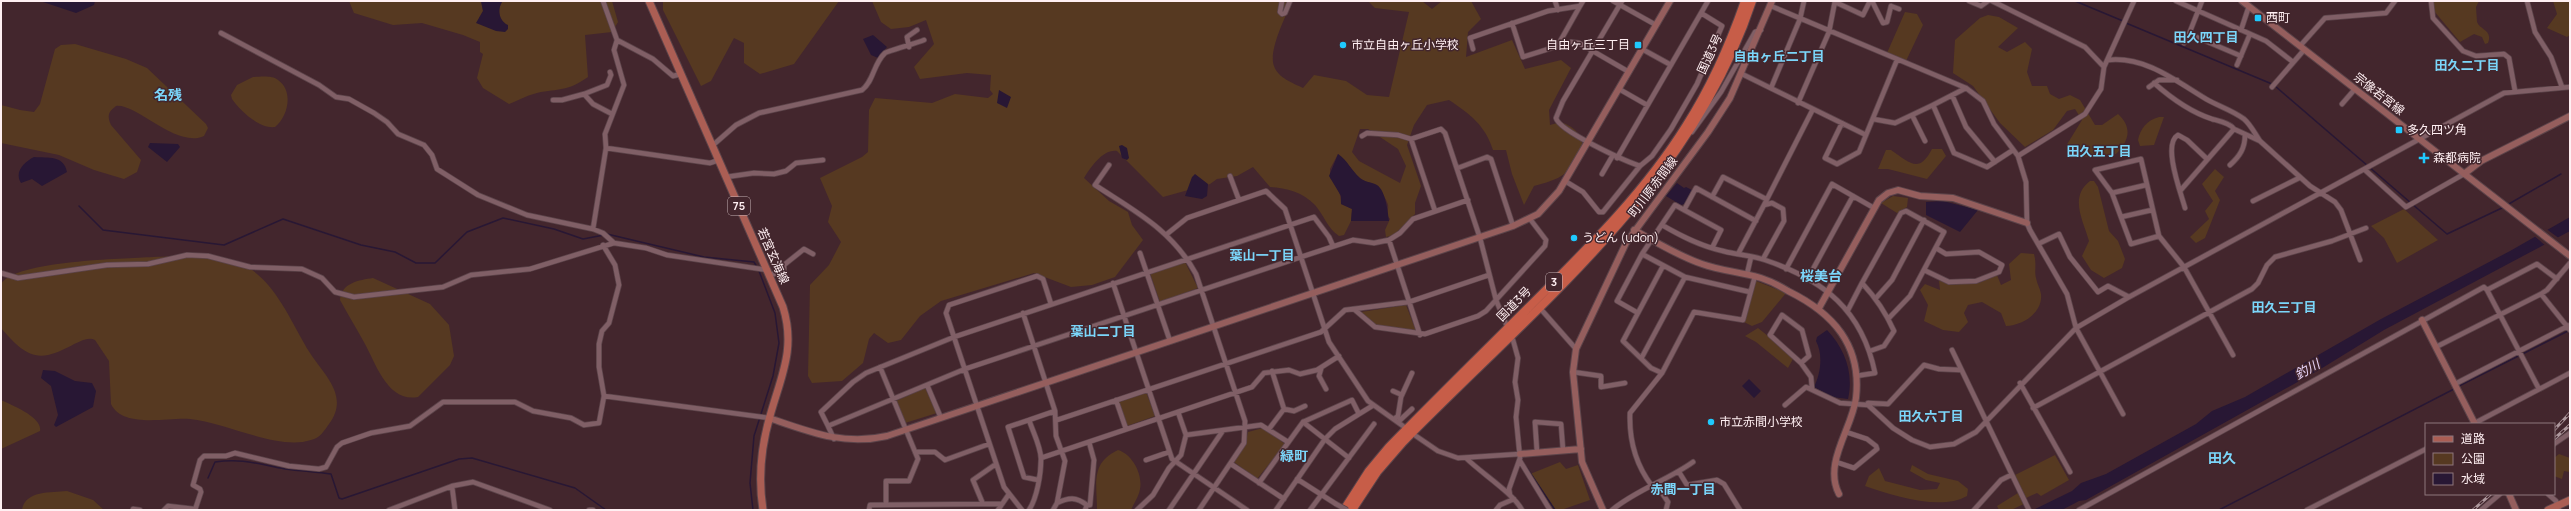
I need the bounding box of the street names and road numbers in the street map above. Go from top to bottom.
street label: 国道3号 [1693,31,1726,77]
street label: 宗像若宮線 [2350,68,2408,119]
street label: 町川原赤間線 [1624,153,1681,221]
road number: 75 [728,197,750,215]
street label: 若宮玄海線 [753,225,793,287]
road number: 3 [1546,273,1562,291]
street label: 国道3号 [1493,283,1535,325]

